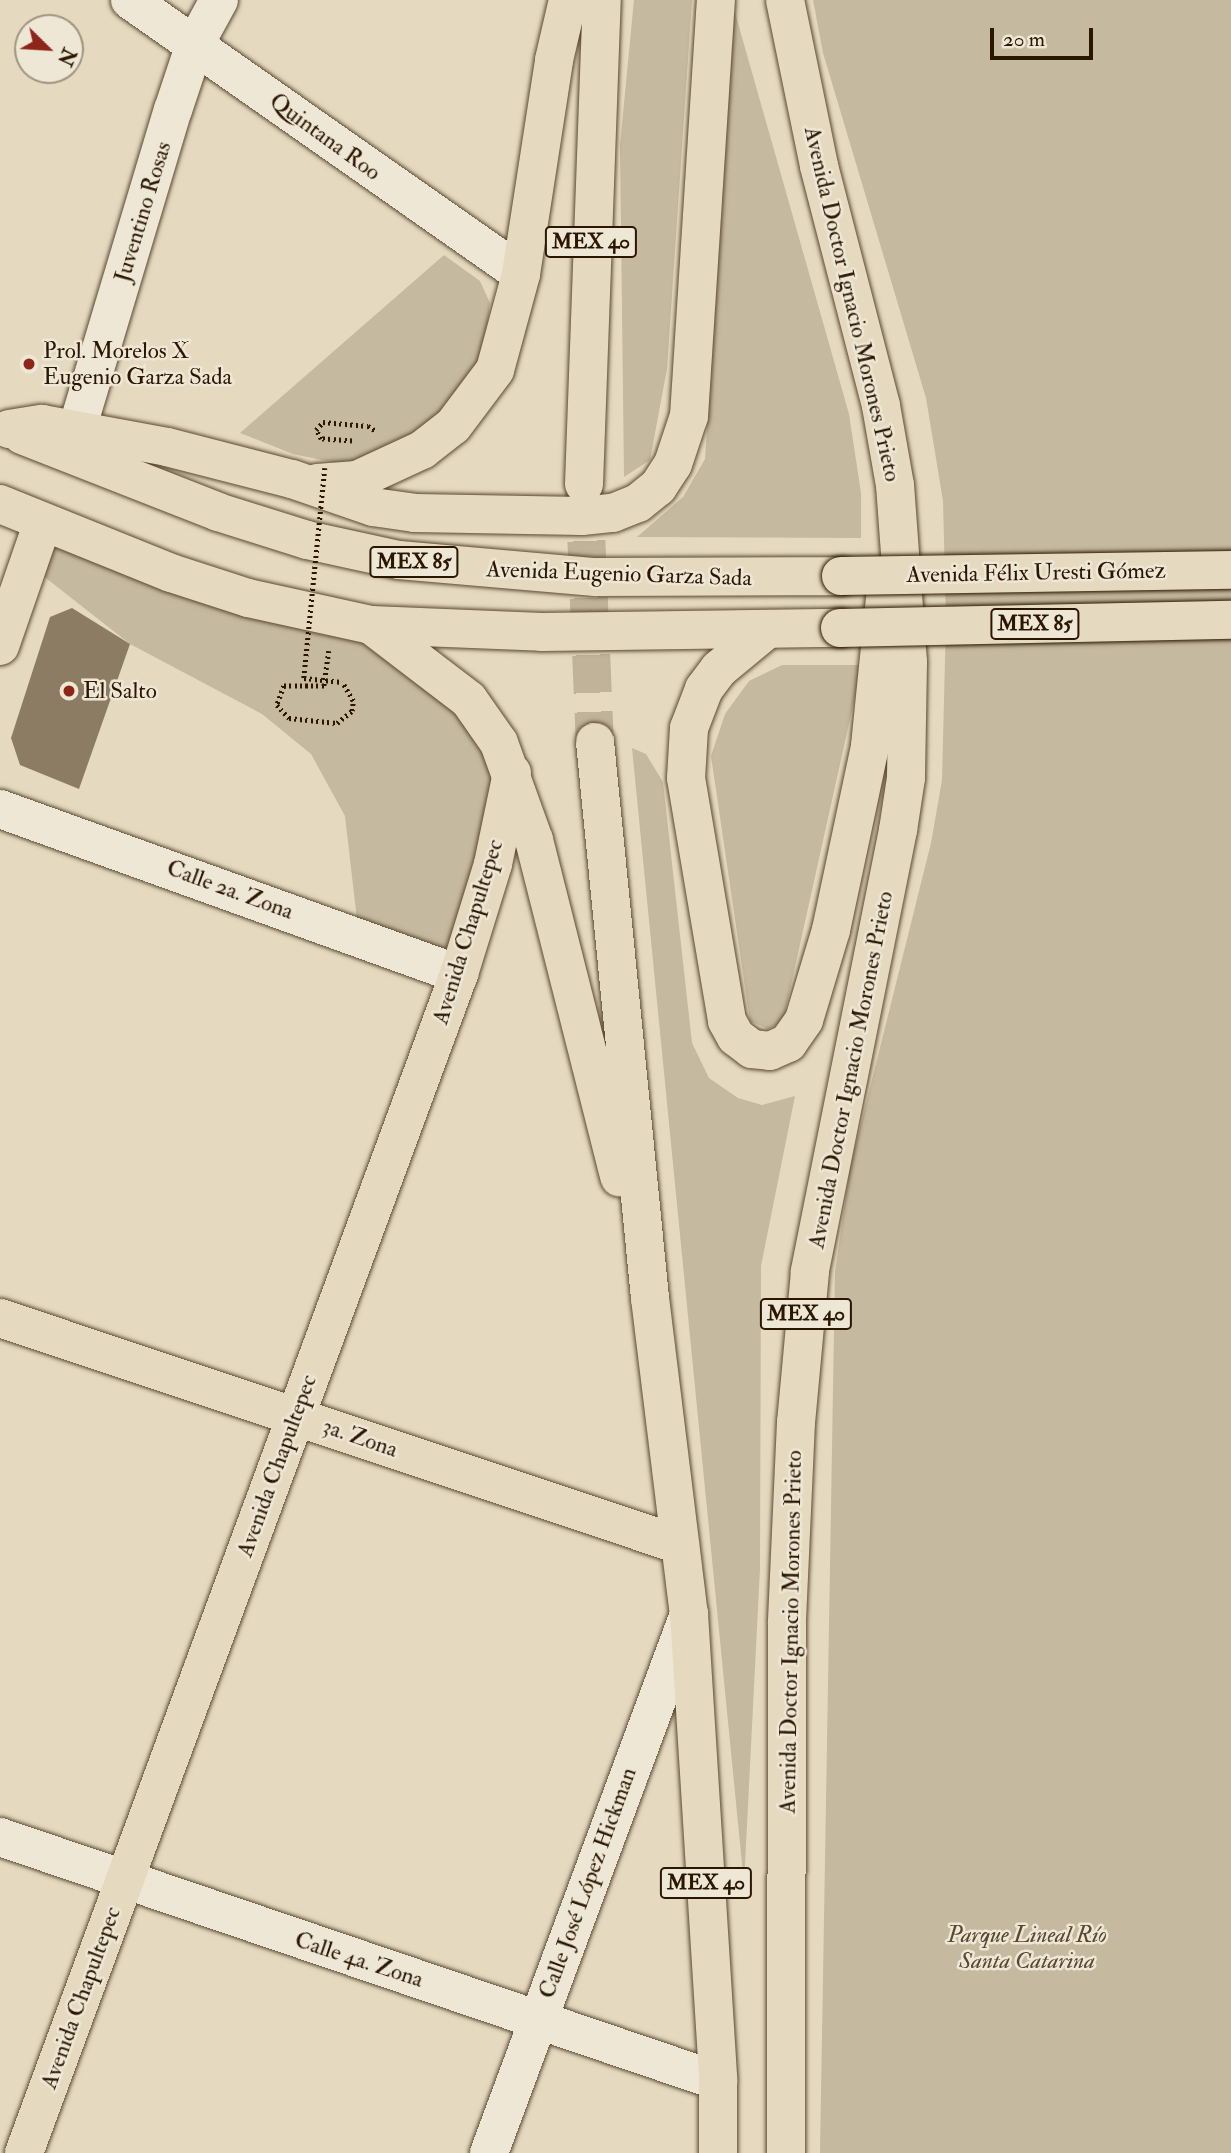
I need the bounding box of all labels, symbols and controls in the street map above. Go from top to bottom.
north arrow [14,14,84,84]
scale bar [993,14,1096,58]
text: 20 m [1003,26,1045,53]
text: N [52,44,81,69]
street label: Quintana Roo [264,87,386,187]
street label: Avenida Doctor Ignacio Morones Prieto [798,124,906,484]
street label: Juventino Rosas [109,138,177,286]
road number: MEX 40 [544,224,638,260]
place label: Prol. Morelos X Eugenio Garza Sada [43,337,232,391]
marker: Prol. Morelos X Eugenio Garza Sada [21,356,37,372]
road number: MEX 85 [368,544,460,580]
street label: Avenida Eugenio Garza Sada [486,556,752,592]
street label: Avenida Félix Uresti Gómez [906,557,1166,589]
road number: MEX 85 [990,606,1080,642]
place label: El Salto [83,677,157,705]
marker: El Salto [61,683,77,699]
street label: Avenida Chapultepec [427,836,509,1028]
street label: Calle 2a. Zona [163,854,297,926]
street label: Avenida Doctor Ignacio Morones Prieto [803,889,899,1251]
road number: MEX 40 [759,1296,853,1332]
street label: Avenida Chapultepec [231,1371,323,1561]
street label: 3a. Zona [319,1412,401,1464]
street label: Avenida Doctor Ignacio Morones Prieto [774,1450,808,1814]
street label: Calle José López Hickman [533,1764,643,2002]
road number: MEX 40 [659,1866,753,1900]
street label: Avenida Chapultepec [35,1903,127,2093]
park label: Parque Lineal Río Santa Catarina [947,1921,1107,1975]
street label: Calle 4a. Zona [291,1926,427,1994]

